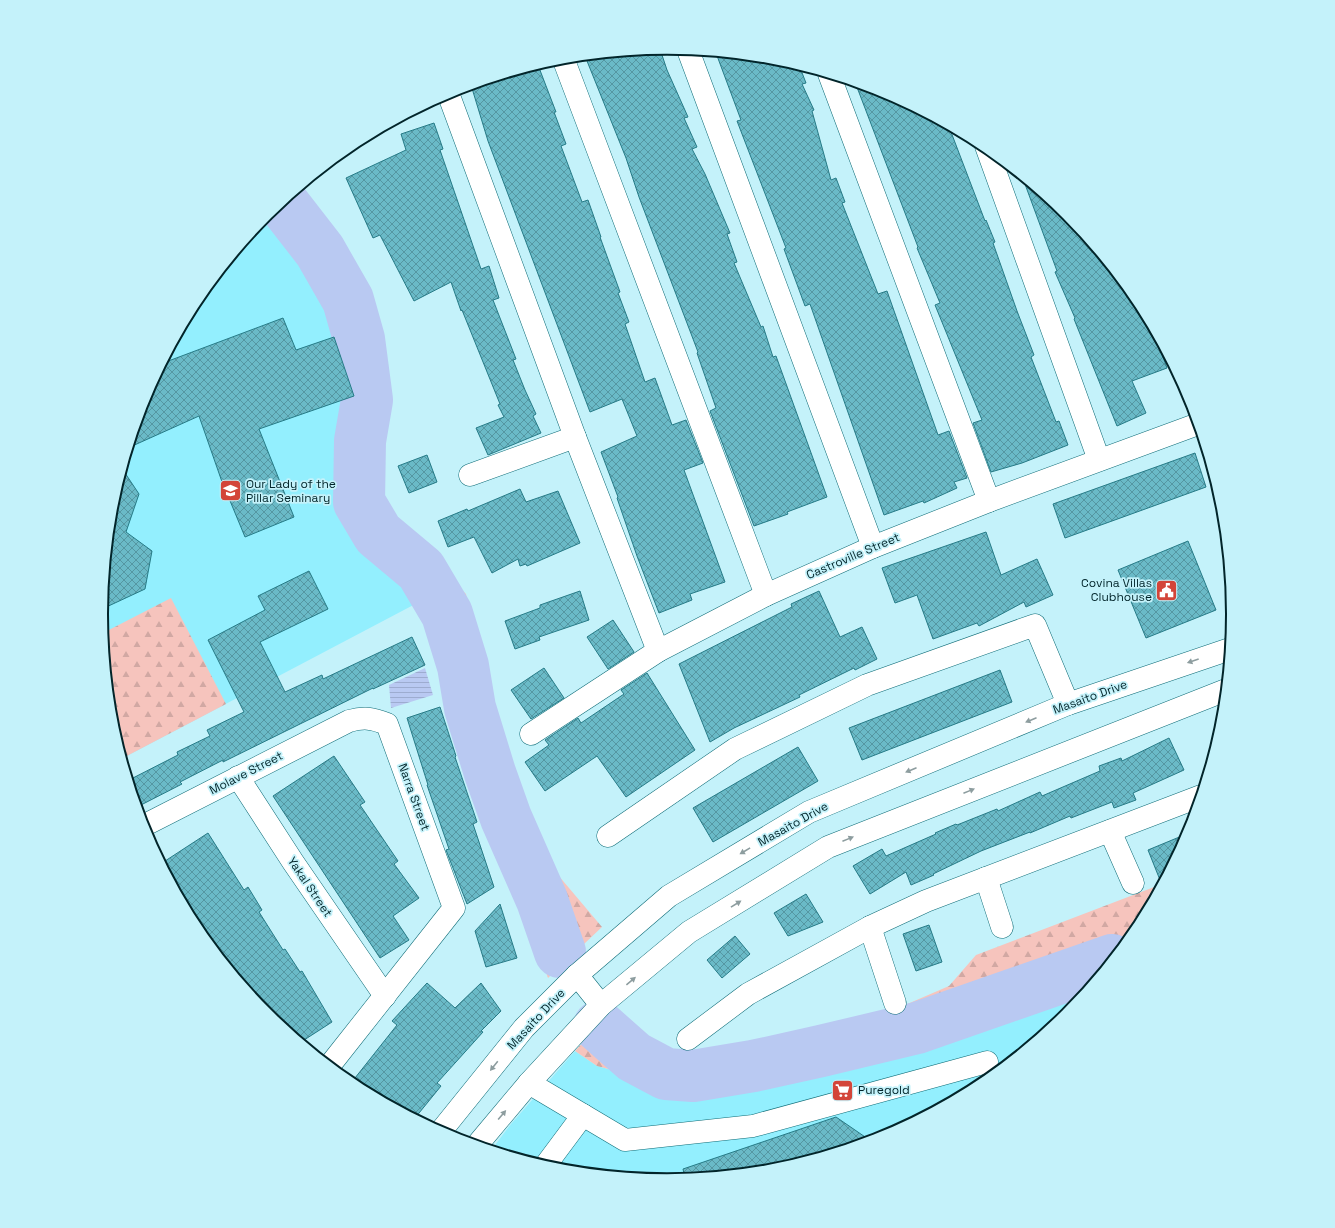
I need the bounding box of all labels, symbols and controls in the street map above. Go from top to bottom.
place label: Our Lady of the Pillar Seminary [246,476,336,506]
school or university icon: Our Lady of the Pillar Seminary [218,478,244,504]
street label: Castroville Street [804,529,902,583]
place label: Covina Villas Clubhouse [1081,575,1152,605]
public building icon: Covina Villas Clubhouse [1154,577,1180,603]
one-way arrow [1187,659,1199,665]
street label: Masaito Drive [1051,676,1129,718]
one-way arrow [1025,717,1037,723]
street label: Molave Street [207,748,285,798]
street label: Narra Street [394,761,434,833]
one-way arrow [905,767,917,773]
one-way arrow [963,788,975,794]
street label: Masaito Drive [755,798,831,850]
one-way arrow [842,836,853,842]
one-way arrow [739,847,751,854]
street label: Yakal Street [284,854,336,920]
one-way arrow [731,900,741,908]
one-way arrow [626,976,636,985]
street label: Masaito Drive [504,985,568,1053]
one-way arrow [490,1060,499,1071]
supermarket icon: Puregold [829,1077,855,1103]
place label: Puregold [858,1082,910,1098]
one-way arrow [498,1110,507,1120]

